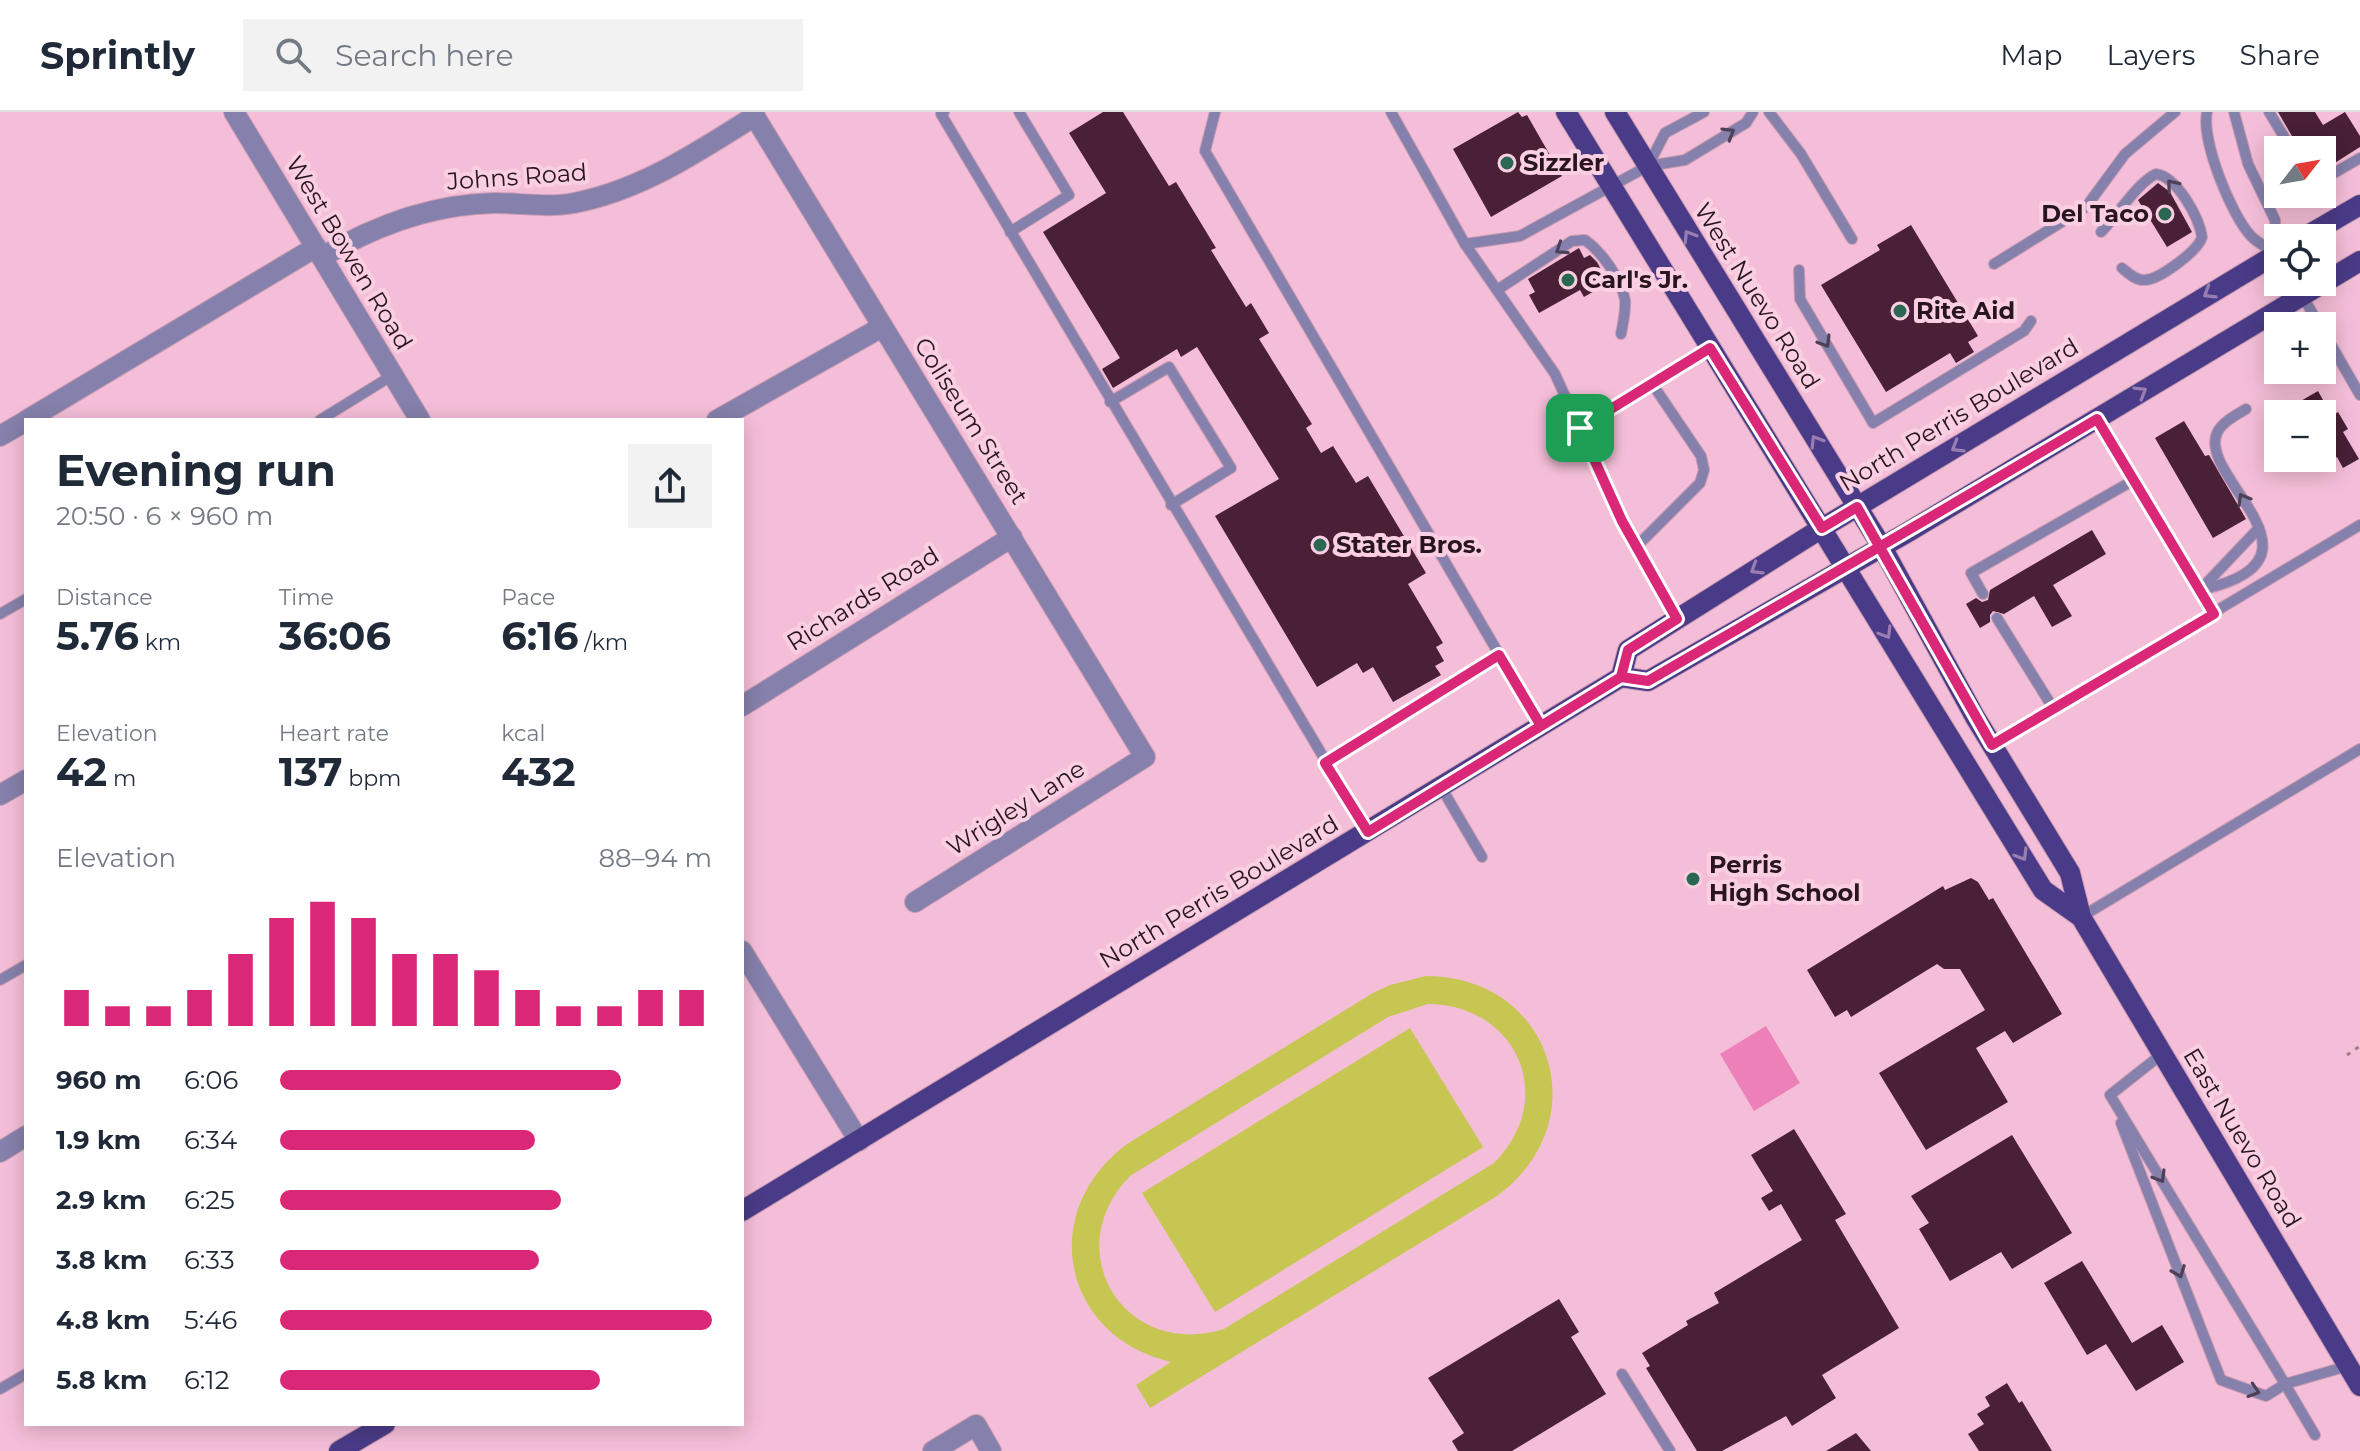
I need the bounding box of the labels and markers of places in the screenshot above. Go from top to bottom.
place label: Sizzler [1523,148,1604,177]
marker: Sizzler [1498,154,1516,172]
place label: Del Taco [2041,199,2149,228]
marker: Del Taco [2156,205,2174,223]
place label: Carl's Jr. [1584,265,1688,294]
marker: Carl's Jr. [1559,271,1577,289]
place label: Rite Aid [1916,296,2015,325]
marker: Rite Aid [1891,302,1909,320]
pin [1546,394,1614,462]
place label: Stater Bros. [1336,530,1482,559]
marker: Stater Bros. [1311,536,1329,554]
place label: Perris High School [1709,850,1861,907]
marker: Perris High School [1684,870,1702,888]

